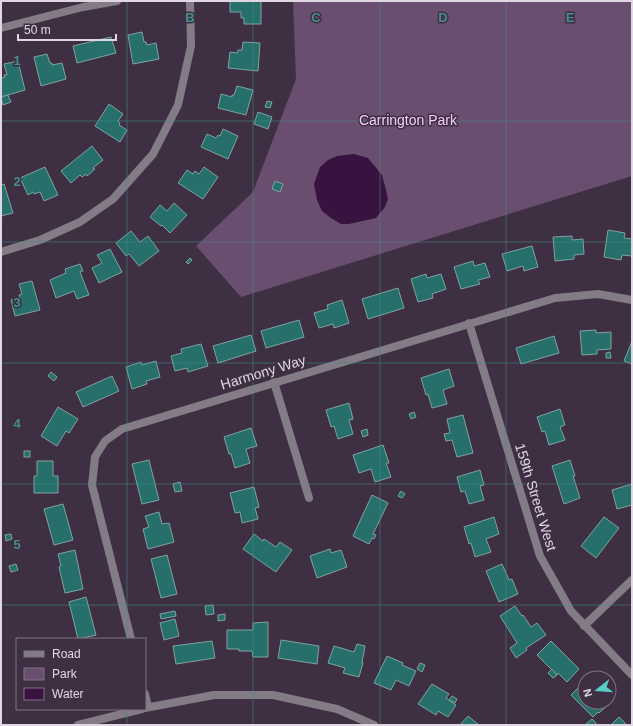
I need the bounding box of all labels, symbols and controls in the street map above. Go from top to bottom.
text: B [185,10,195,25]
text: C [311,10,321,25]
text: D [438,10,448,25]
text: E [566,10,575,25]
scale bar [18,16,116,42]
text: 50 m [24,23,51,37]
text: 1 [13,53,21,68]
park label: Carrington Park [359,112,458,128]
text: 2 [13,174,21,189]
text: 3 [13,295,21,310]
street label: Harmony Way [219,351,307,393]
text: 4 [13,416,21,431]
street label: 159th Street West [512,441,560,553]
text: 5 [13,537,21,552]
legend [16,638,146,710]
text: Road [52,647,81,661]
text: Park [52,667,78,681]
north arrow [577,670,617,710]
text: Water [52,687,84,701]
text: N [581,687,594,698]

